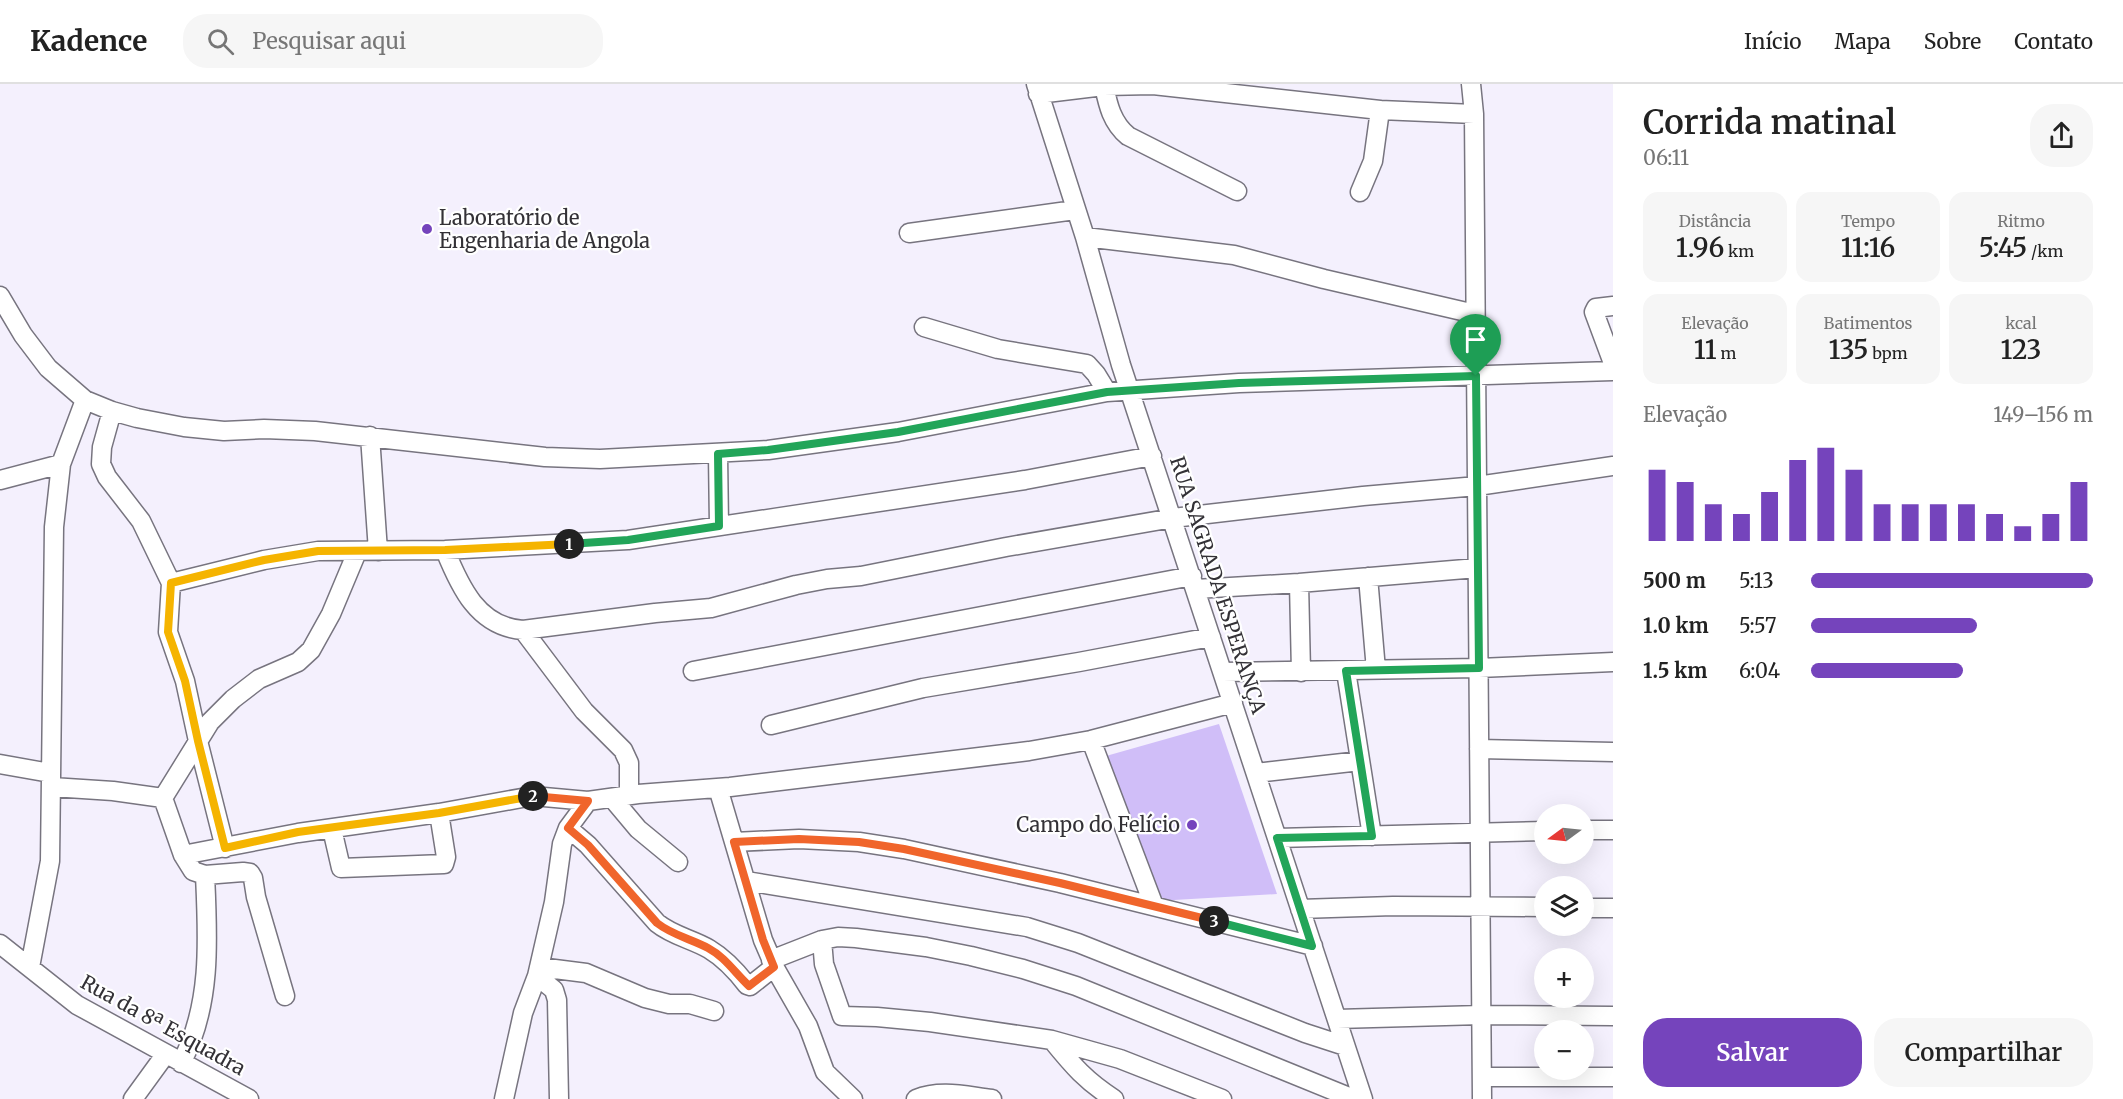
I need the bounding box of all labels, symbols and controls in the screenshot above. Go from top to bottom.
search box [183,14,603,68]
text: Kadence [30,23,147,59]
icon: search [204,25,237,58]
text: Pesquisar aqui [252,27,406,55]
text: Início [1744,28,1802,55]
text: Mapa [1835,28,1891,55]
text: Sobre [1924,28,1981,55]
text: Contato [2014,28,2093,55]
text: Corrida matinal [1643,102,1896,143]
button: share [2030,104,2093,167]
text: 06:11 [1643,145,1689,170]
place label: Laboratório de Engenharia de Angola [439,205,650,253]
text: Distância [1679,211,1751,231]
text: Tempo [1841,211,1895,231]
text: Ritmo [1997,211,2045,231]
marker: Laboratório de Engenharia de Angola [420,222,434,236]
text: 1.96 [1676,231,1724,264]
text: 11:16 [1841,231,1895,264]
text: 5:45 [1979,231,2027,264]
text: km [1724,241,1754,261]
text: /km [2027,241,2063,261]
text: Elevação [1681,313,1749,333]
text: Batimentos [1824,313,1912,333]
text: kcal [2005,313,2037,333]
pin [1450,314,1501,376]
icon: arrive [1459,323,1492,356]
text: 11 [1694,333,1717,366]
text: 135 [1828,333,1868,366]
text: 123 [2000,333,2042,366]
text: m [1717,343,1736,363]
text: bpm [1868,343,1908,363]
text: Elevação [1643,402,1727,427]
text: 149–156 m [1993,402,2093,427]
street label: RUA SAGRADA ESPERANÇA [1165,453,1272,718]
pin: 1 [554,529,584,559]
text: 1 [565,534,573,554]
text: 500 m [1643,568,1706,593]
text: 5:13 [1739,568,1774,593]
text: 1.0 km [1643,613,1709,638]
text: 5:57 [1739,613,1776,638]
text: 1.5 km [1643,658,1707,683]
text: 6:04 [1739,658,1780,683]
pin: 2 [518,781,548,811]
text: 2 [528,786,538,806]
north arrow [1534,804,1594,864]
map controls [1534,804,1594,1080]
place label: Campo do Felício [1016,812,1180,837]
marker: Campo do Felício [1185,818,1199,832]
button: layers [1534,876,1594,936]
pin: 3 [1199,906,1229,936]
text: 3 [1209,911,1219,931]
button: + [1534,948,1594,1008]
street label: Rua da 8ª Esquadra [76,969,250,1080]
button: Salvar [1643,1018,1862,1087]
button: Compartilhar [1874,1018,2093,1087]
button: − [1534,1020,1594,1080]

